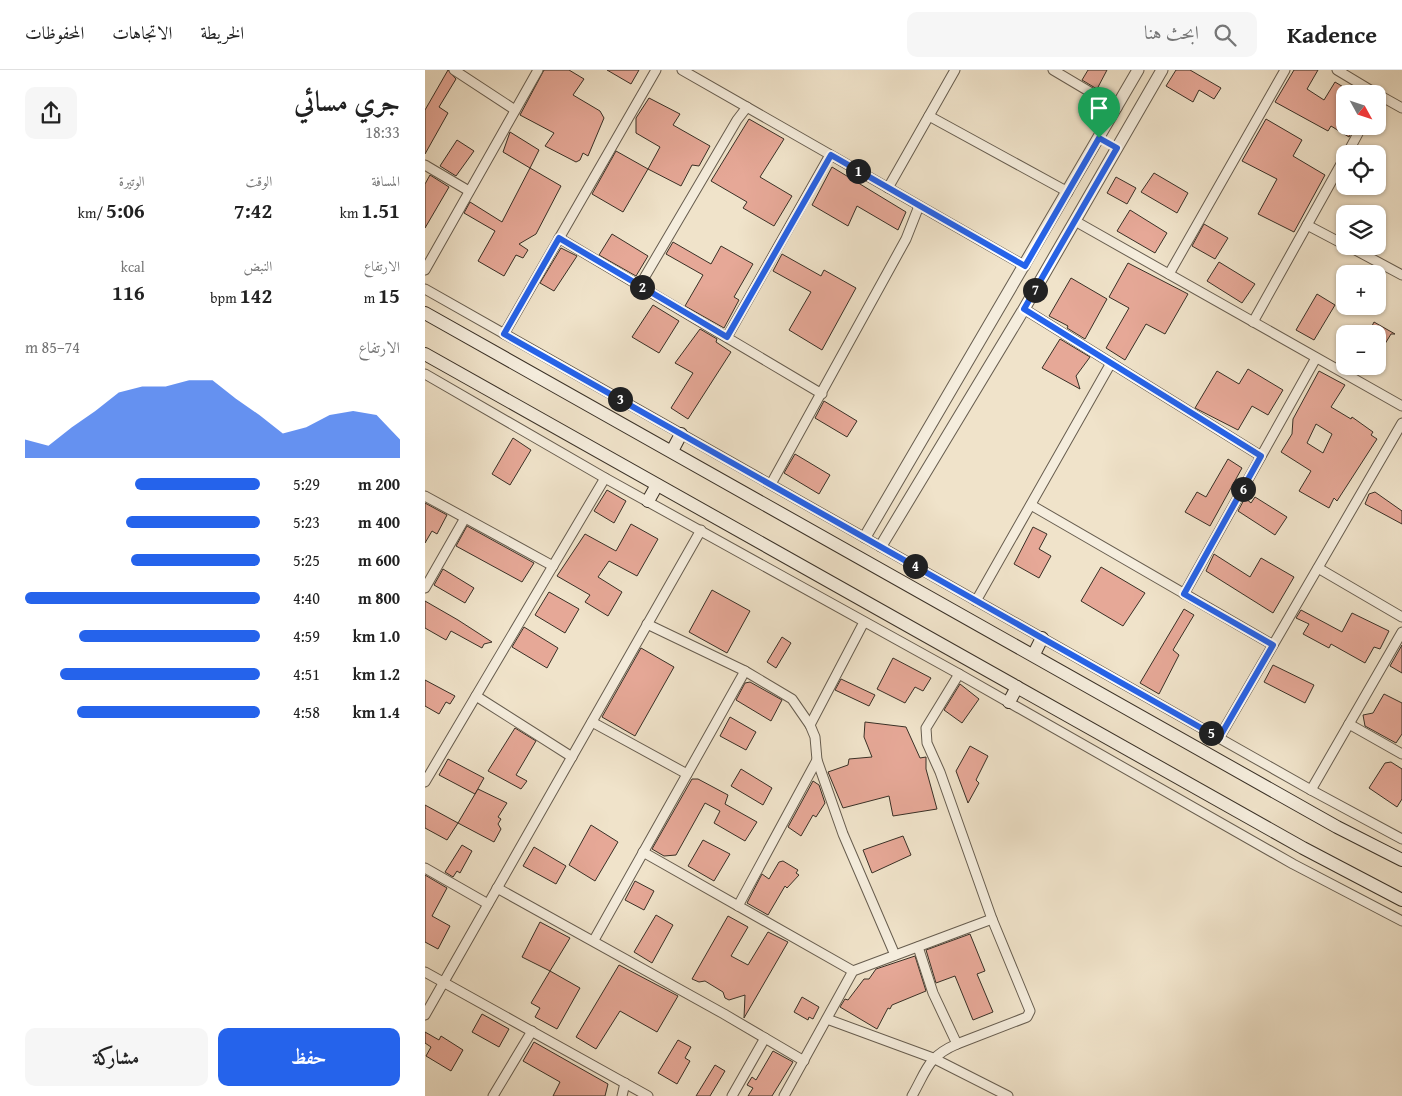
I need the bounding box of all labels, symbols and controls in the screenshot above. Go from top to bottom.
search box [907,12,1257,57]
text: Kadence [1287,17,1377,52]
text: ابحث هنا [1144,18,1199,46]
text: المحفوظات [25,19,84,46]
text: الاتجاهات [112,19,172,46]
text: الخريطة [200,19,244,46]
icon: search [1211,21,1239,49]
text: جري مسائي [294,80,400,121]
north arrow [1336,85,1386,135]
map controls [1336,85,1386,375]
button: share [25,87,77,139]
pin [1078,87,1120,138]
icon: arrive [1085,94,1113,122]
text: 18:33 [365,120,400,144]
button: locate [1336,145,1386,195]
pin: 1 [845,158,871,184]
text: 1 [855,161,862,181]
text: الوتيرة [119,171,145,191]
text: الوقت [246,171,272,191]
text: المسافة [371,171,400,191]
text: 5:06 [106,195,145,226]
text: 7:42 [234,195,272,226]
text: 1.51 [361,195,400,226]
text: /km [78,203,106,223]
text: km [340,203,361,223]
button: layers [1336,205,1386,255]
text: النبض [243,256,272,276]
text: الارتفاع [364,256,400,276]
text: kcal [121,257,145,277]
button: + [1336,265,1386,315]
pin: 2 [629,274,655,300]
text: 116 [112,277,145,308]
text: 2 [639,277,646,297]
pin: 7 [1023,278,1047,302]
text: 142 [240,280,272,311]
text: 15 [378,280,400,311]
text: 7 [1032,280,1039,300]
text: bpm [210,288,240,308]
text: m [364,288,378,308]
button: − [1336,325,1386,375]
text: 74–85 m [25,335,80,359]
text: الارتفاع [358,335,400,359]
pin: 3 [607,386,633,412]
text: 3 [617,389,624,409]
text: 5:29 [293,472,320,496]
text: 200 m [358,472,400,496]
pin: 6 [1231,476,1255,502]
text: 6 [1240,479,1247,499]
text: 5:23 [293,510,320,534]
text: 400 m [358,510,400,534]
text: 5:25 [293,548,320,572]
text: 600 m [358,548,400,572]
pin: 4 [903,554,927,578]
text: 4 [912,556,919,576]
text: 4:40 [293,586,320,610]
text: 800 m [358,586,400,610]
text: 4:59 [293,624,320,648]
text: 1.0 km [353,624,400,648]
text: 4:51 [293,662,320,686]
text: 1.2 km [353,662,400,686]
text: 4:58 [293,700,320,724]
text: 1.4 km [353,700,400,724]
pin: 5 [1199,720,1223,746]
text: 5 [1208,723,1215,743]
button: مشاركة [25,1028,208,1086]
button: حفظ [218,1028,400,1086]

